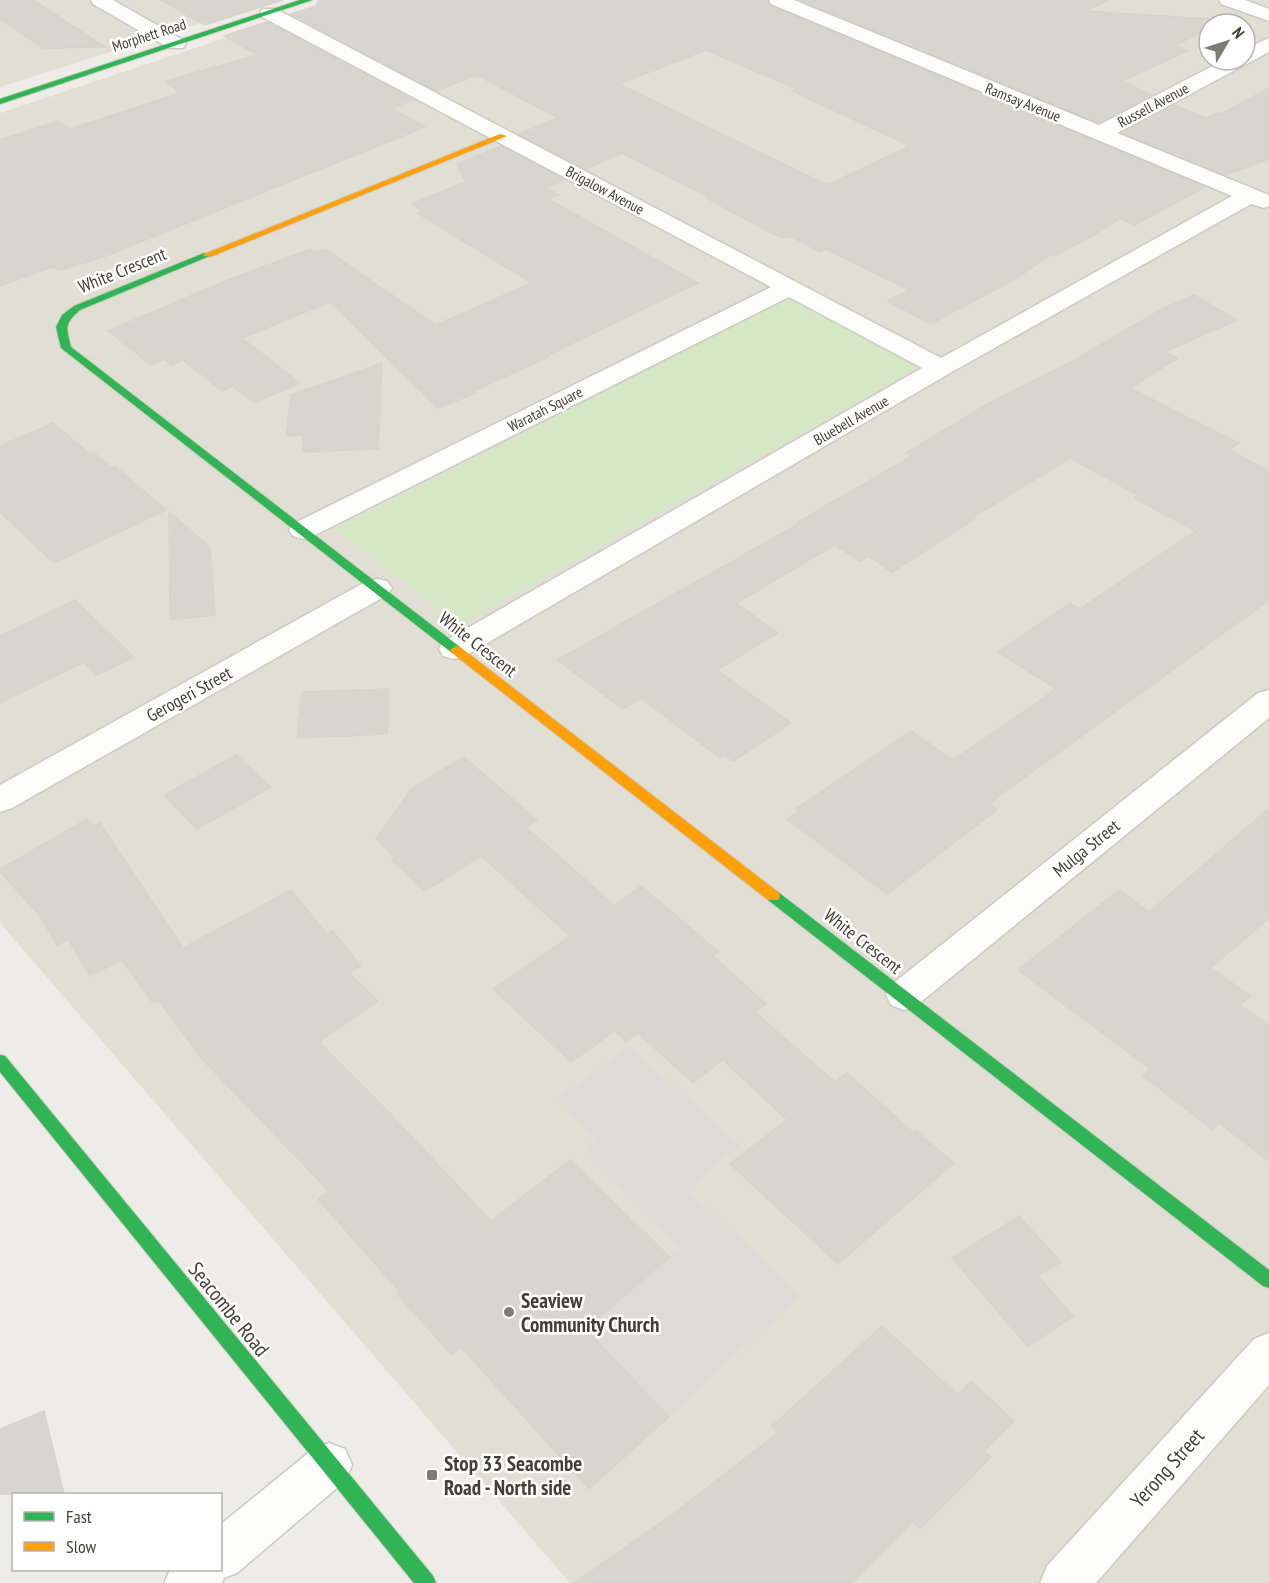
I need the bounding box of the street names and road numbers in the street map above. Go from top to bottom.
street label: Morphett Road [110,14,188,56]
street label: Ramsay Avenue [982,78,1064,126]
street label: Russell Avenue [1114,78,1192,132]
street label: Brigalow Avenue [563,161,647,219]
street label: White Crescent [75,242,169,298]
street label: Waratah Square [504,382,586,436]
street label: Bluebell Avenue [810,391,892,449]
street label: White Crescent [434,606,522,682]
street label: Gerogeri Street [142,661,236,727]
street label: Mulga Street [1048,814,1124,882]
street label: White Crescent [819,903,907,979]
street label: Seacombe Road [183,1256,275,1362]
street label: Yerong Street [1124,1422,1210,1513]

